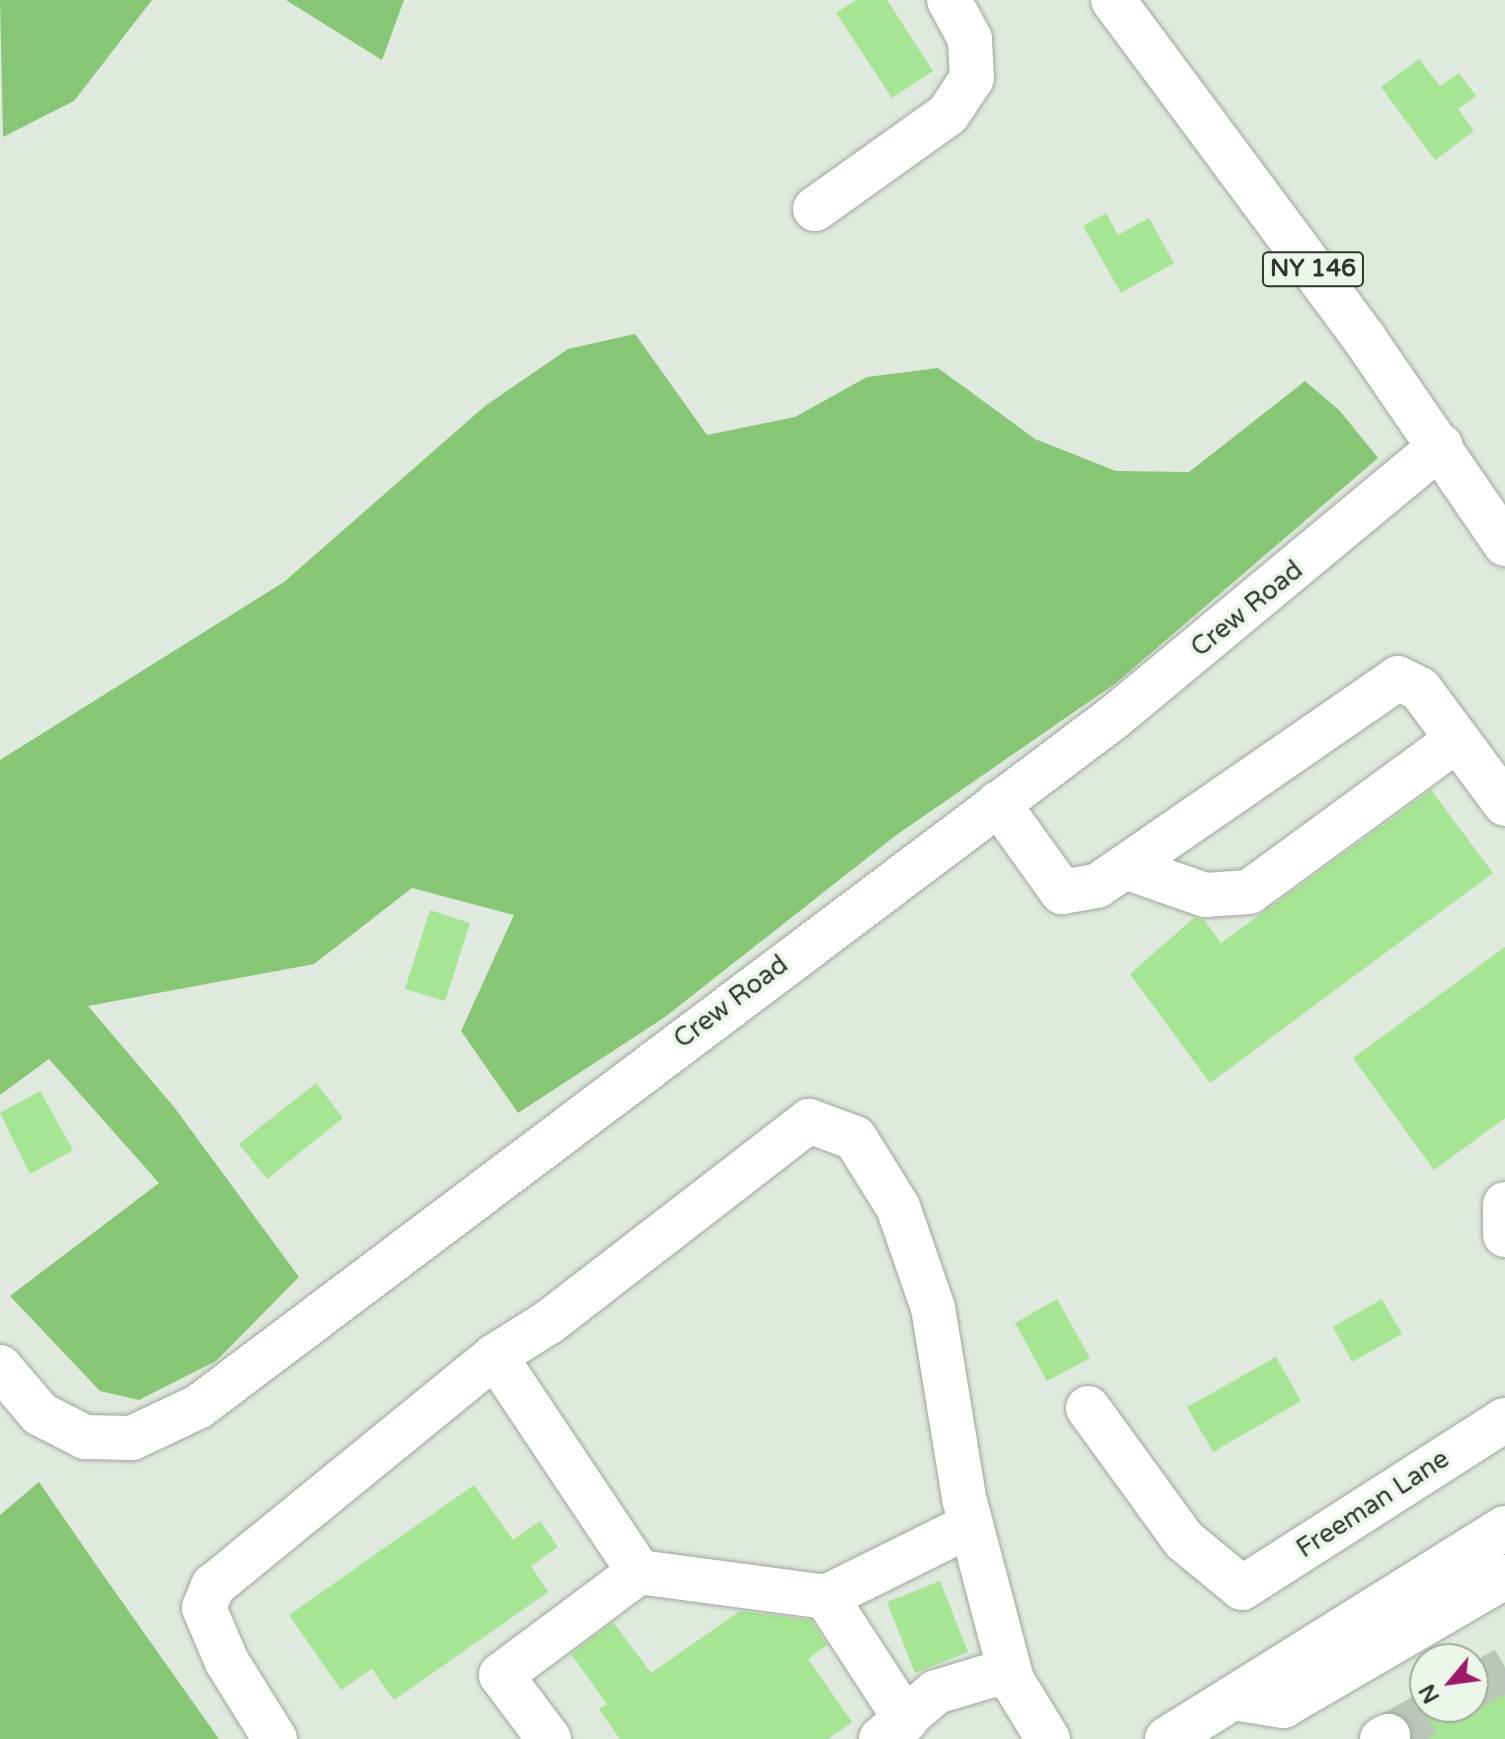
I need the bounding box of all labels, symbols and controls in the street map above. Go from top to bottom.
road number: NY 146 [1261,249,1365,289]
street label: Crew Road [1185,554,1309,664]
street label: Crew Road [668,949,794,1055]
street label: Freeman Lane [1291,1443,1455,1565]
north arrow [1409,1643,1489,1723]
text: N [1414,1680,1445,1708]

